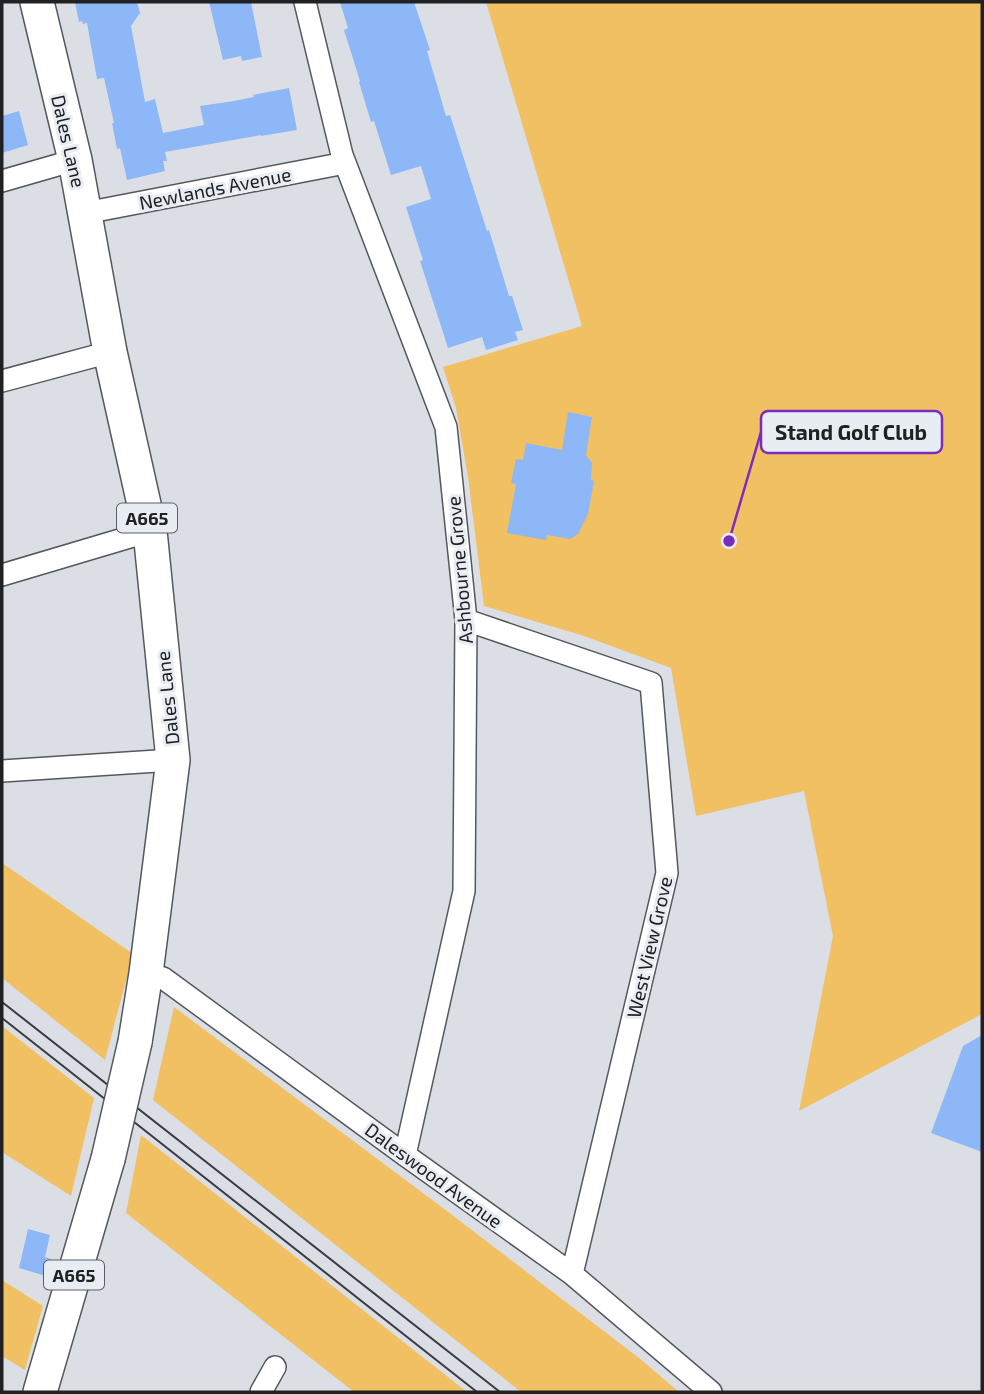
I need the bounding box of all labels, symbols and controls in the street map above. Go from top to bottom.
street label: Dales Lane [47,93,91,189]
street label: Newlands Avenue [137,162,293,214]
callout: Stand Golf Club [761,411,942,453]
text: Stand Golf Club [775,419,927,444]
street label: Ashbourne Grove [441,495,477,645]
road number: A665 [117,504,177,532]
street label: Dales Lane [151,650,183,746]
street label: West View Grove [622,874,676,1020]
street label: Daleswood Avenue [361,1117,507,1233]
road number: A665 [44,1260,104,1290]

